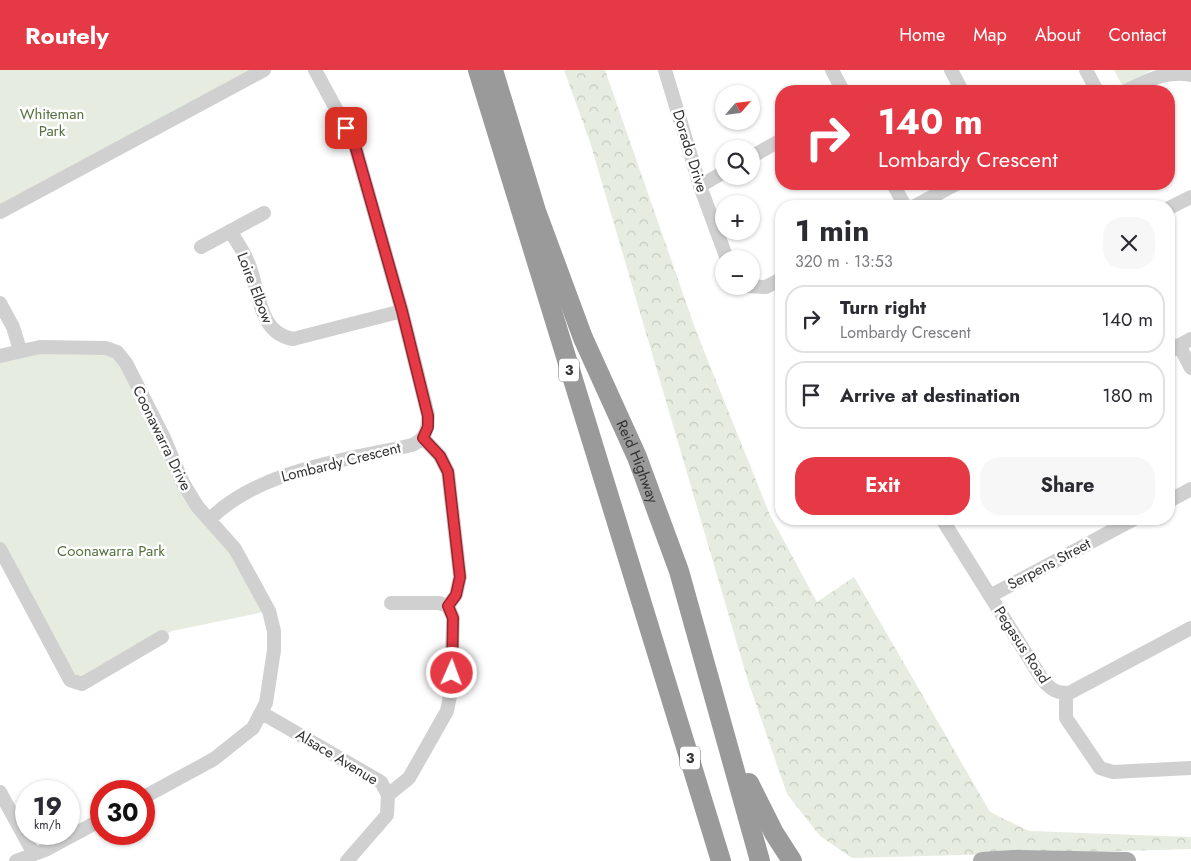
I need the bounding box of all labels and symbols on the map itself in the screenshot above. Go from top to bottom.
north arrow [715,85,760,130]
park label: Whiteman Park [20,103,84,142]
pin [325,107,367,149]
street label: Dorado Drive [667,107,713,195]
street label: Loire Elbow [231,249,279,327]
road number: 3 [559,358,579,382]
street label: Coonawarra Drive [127,382,197,494]
street label: Reid Highway [611,416,664,507]
street label: Lombardy Crescent [279,436,403,487]
street label: Serpens Street [1003,533,1095,595]
park label: Coonawarra Park [57,540,165,562]
street label: Pegasus Road [989,602,1055,688]
position arrow [425,646,477,698]
street label: Alsace Avenue [292,724,383,790]
road number: 3 [680,746,700,770]
speed limit sign: 30 [90,780,155,845]

